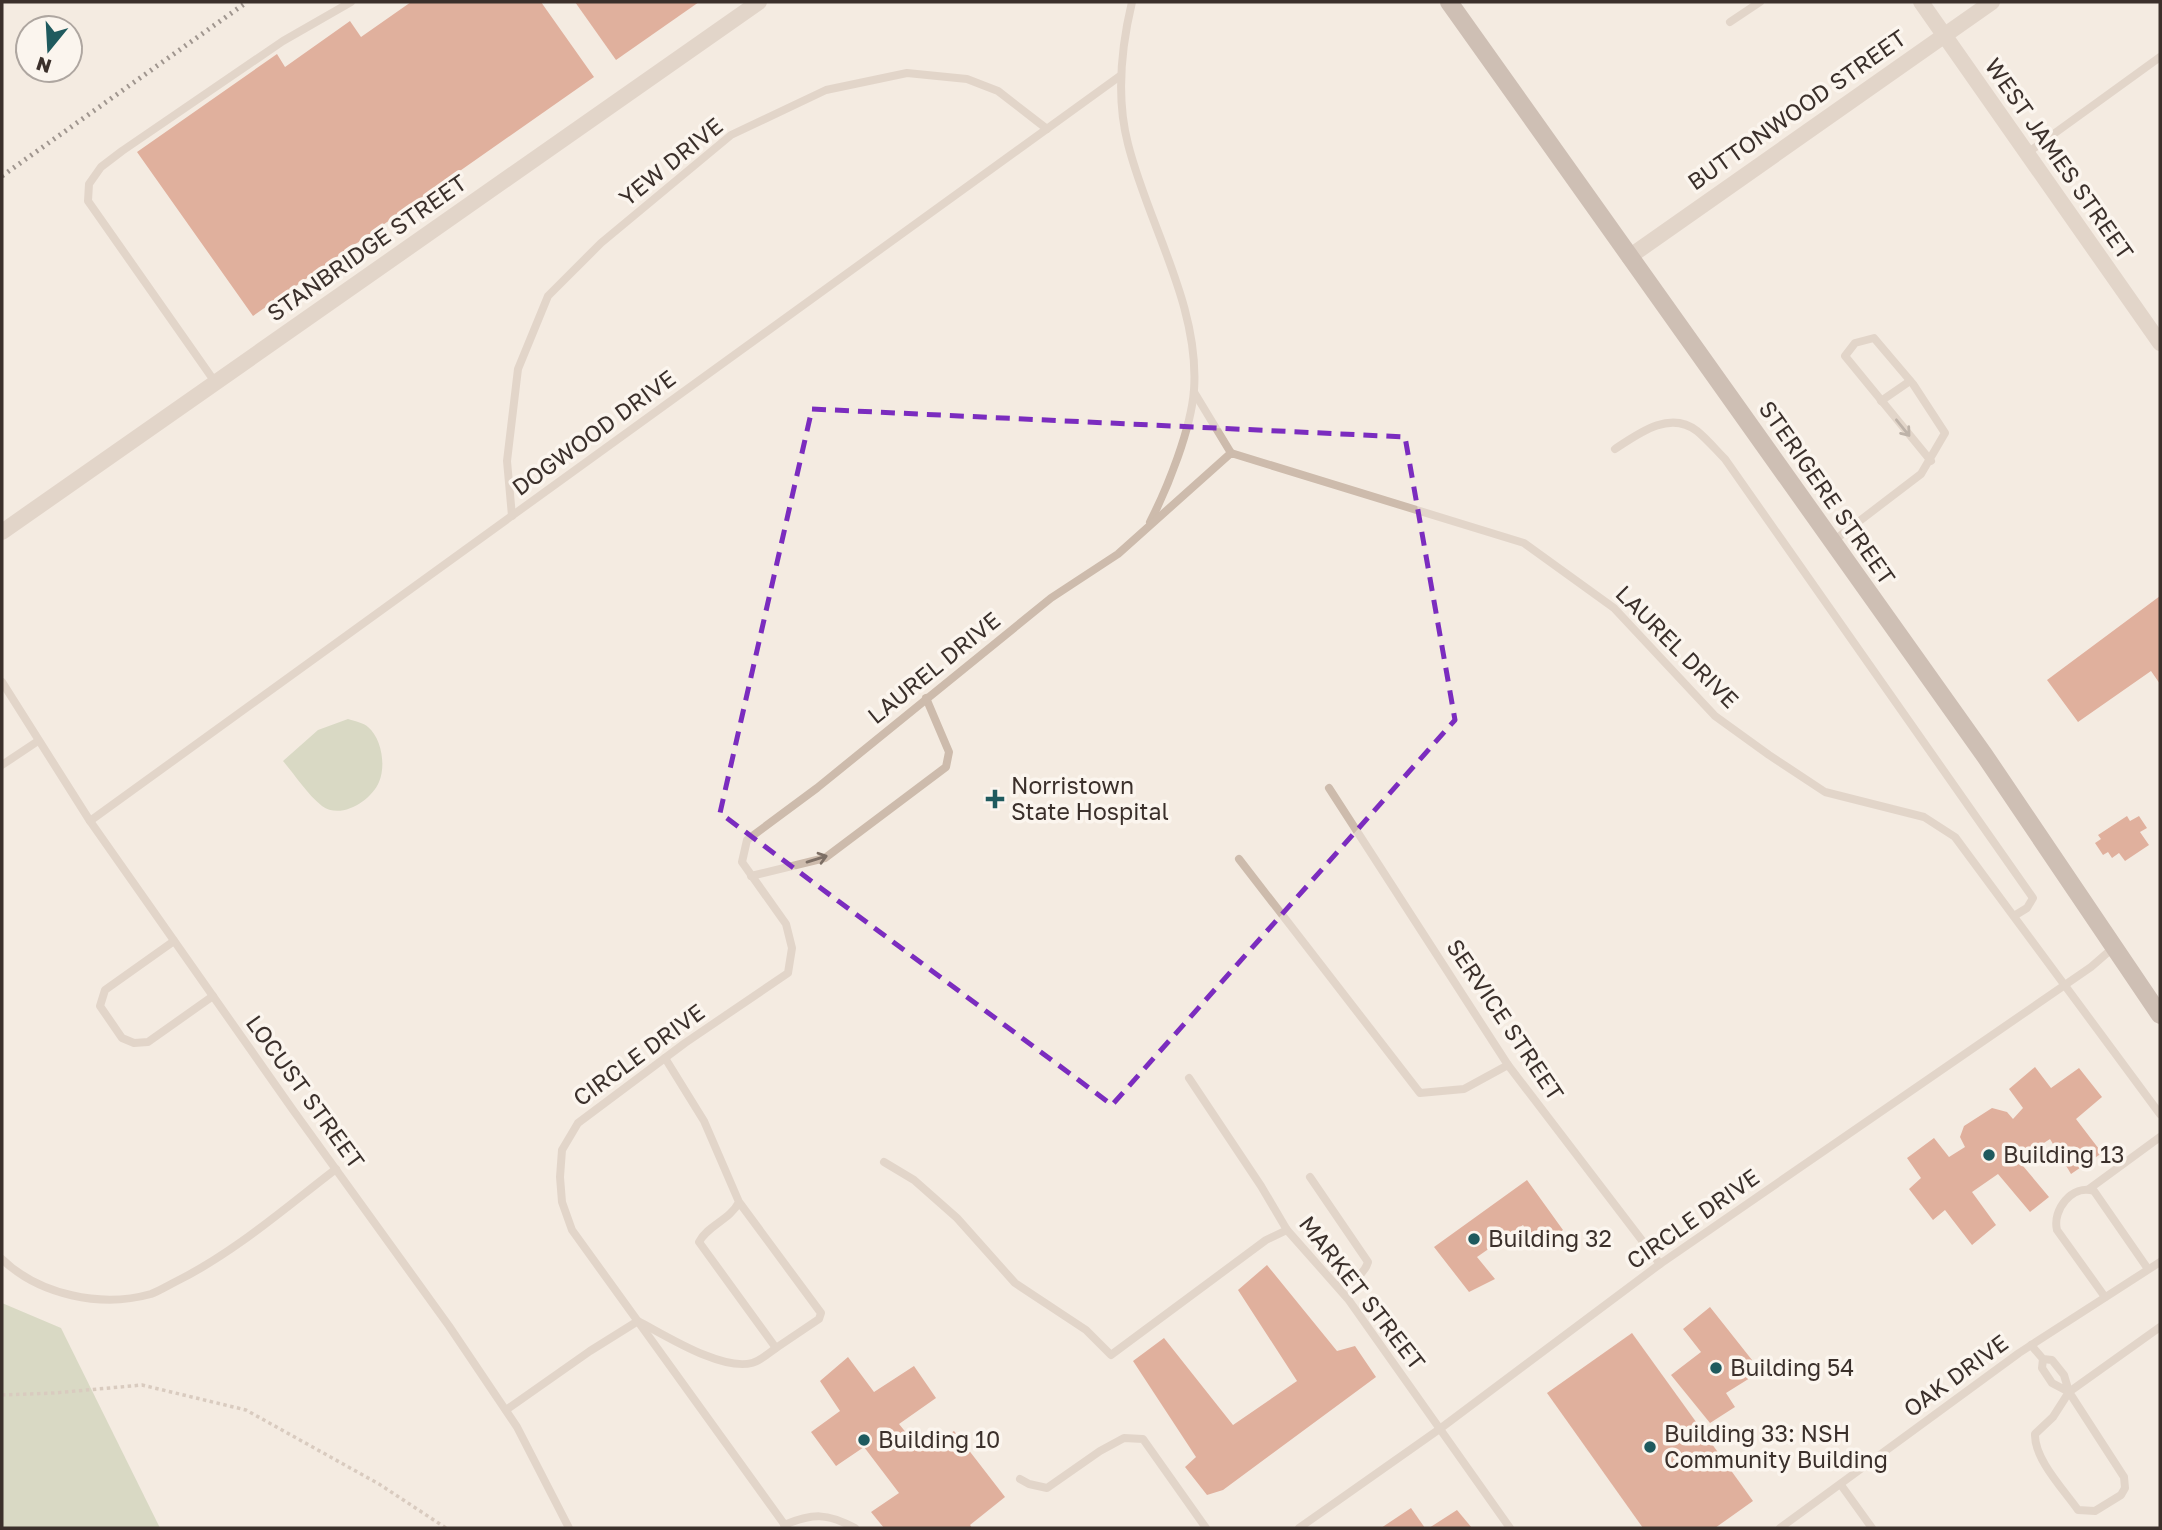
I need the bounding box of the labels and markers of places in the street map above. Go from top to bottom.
place label: Norristown State Hospital [1011,771,1169,825]
marker: Norristown State Hospital [985,789,1005,809]
place label: Building 13 [2003,1140,2125,1168]
marker: Building 13 [1981,1147,1997,1163]
place label: Building 32 [1488,1224,1612,1252]
marker: Building 32 [1466,1231,1482,1247]
place label: Building 54 [1730,1353,1854,1381]
marker: Building 54 [1708,1360,1724,1376]
place label: Building 33: NSH Community Building [1664,1419,1888,1473]
place label: Building 10 [878,1425,1000,1453]
marker: Building 10 [856,1432,872,1448]
marker: Building 33: NSH Community Building [1642,1439,1658,1455]

